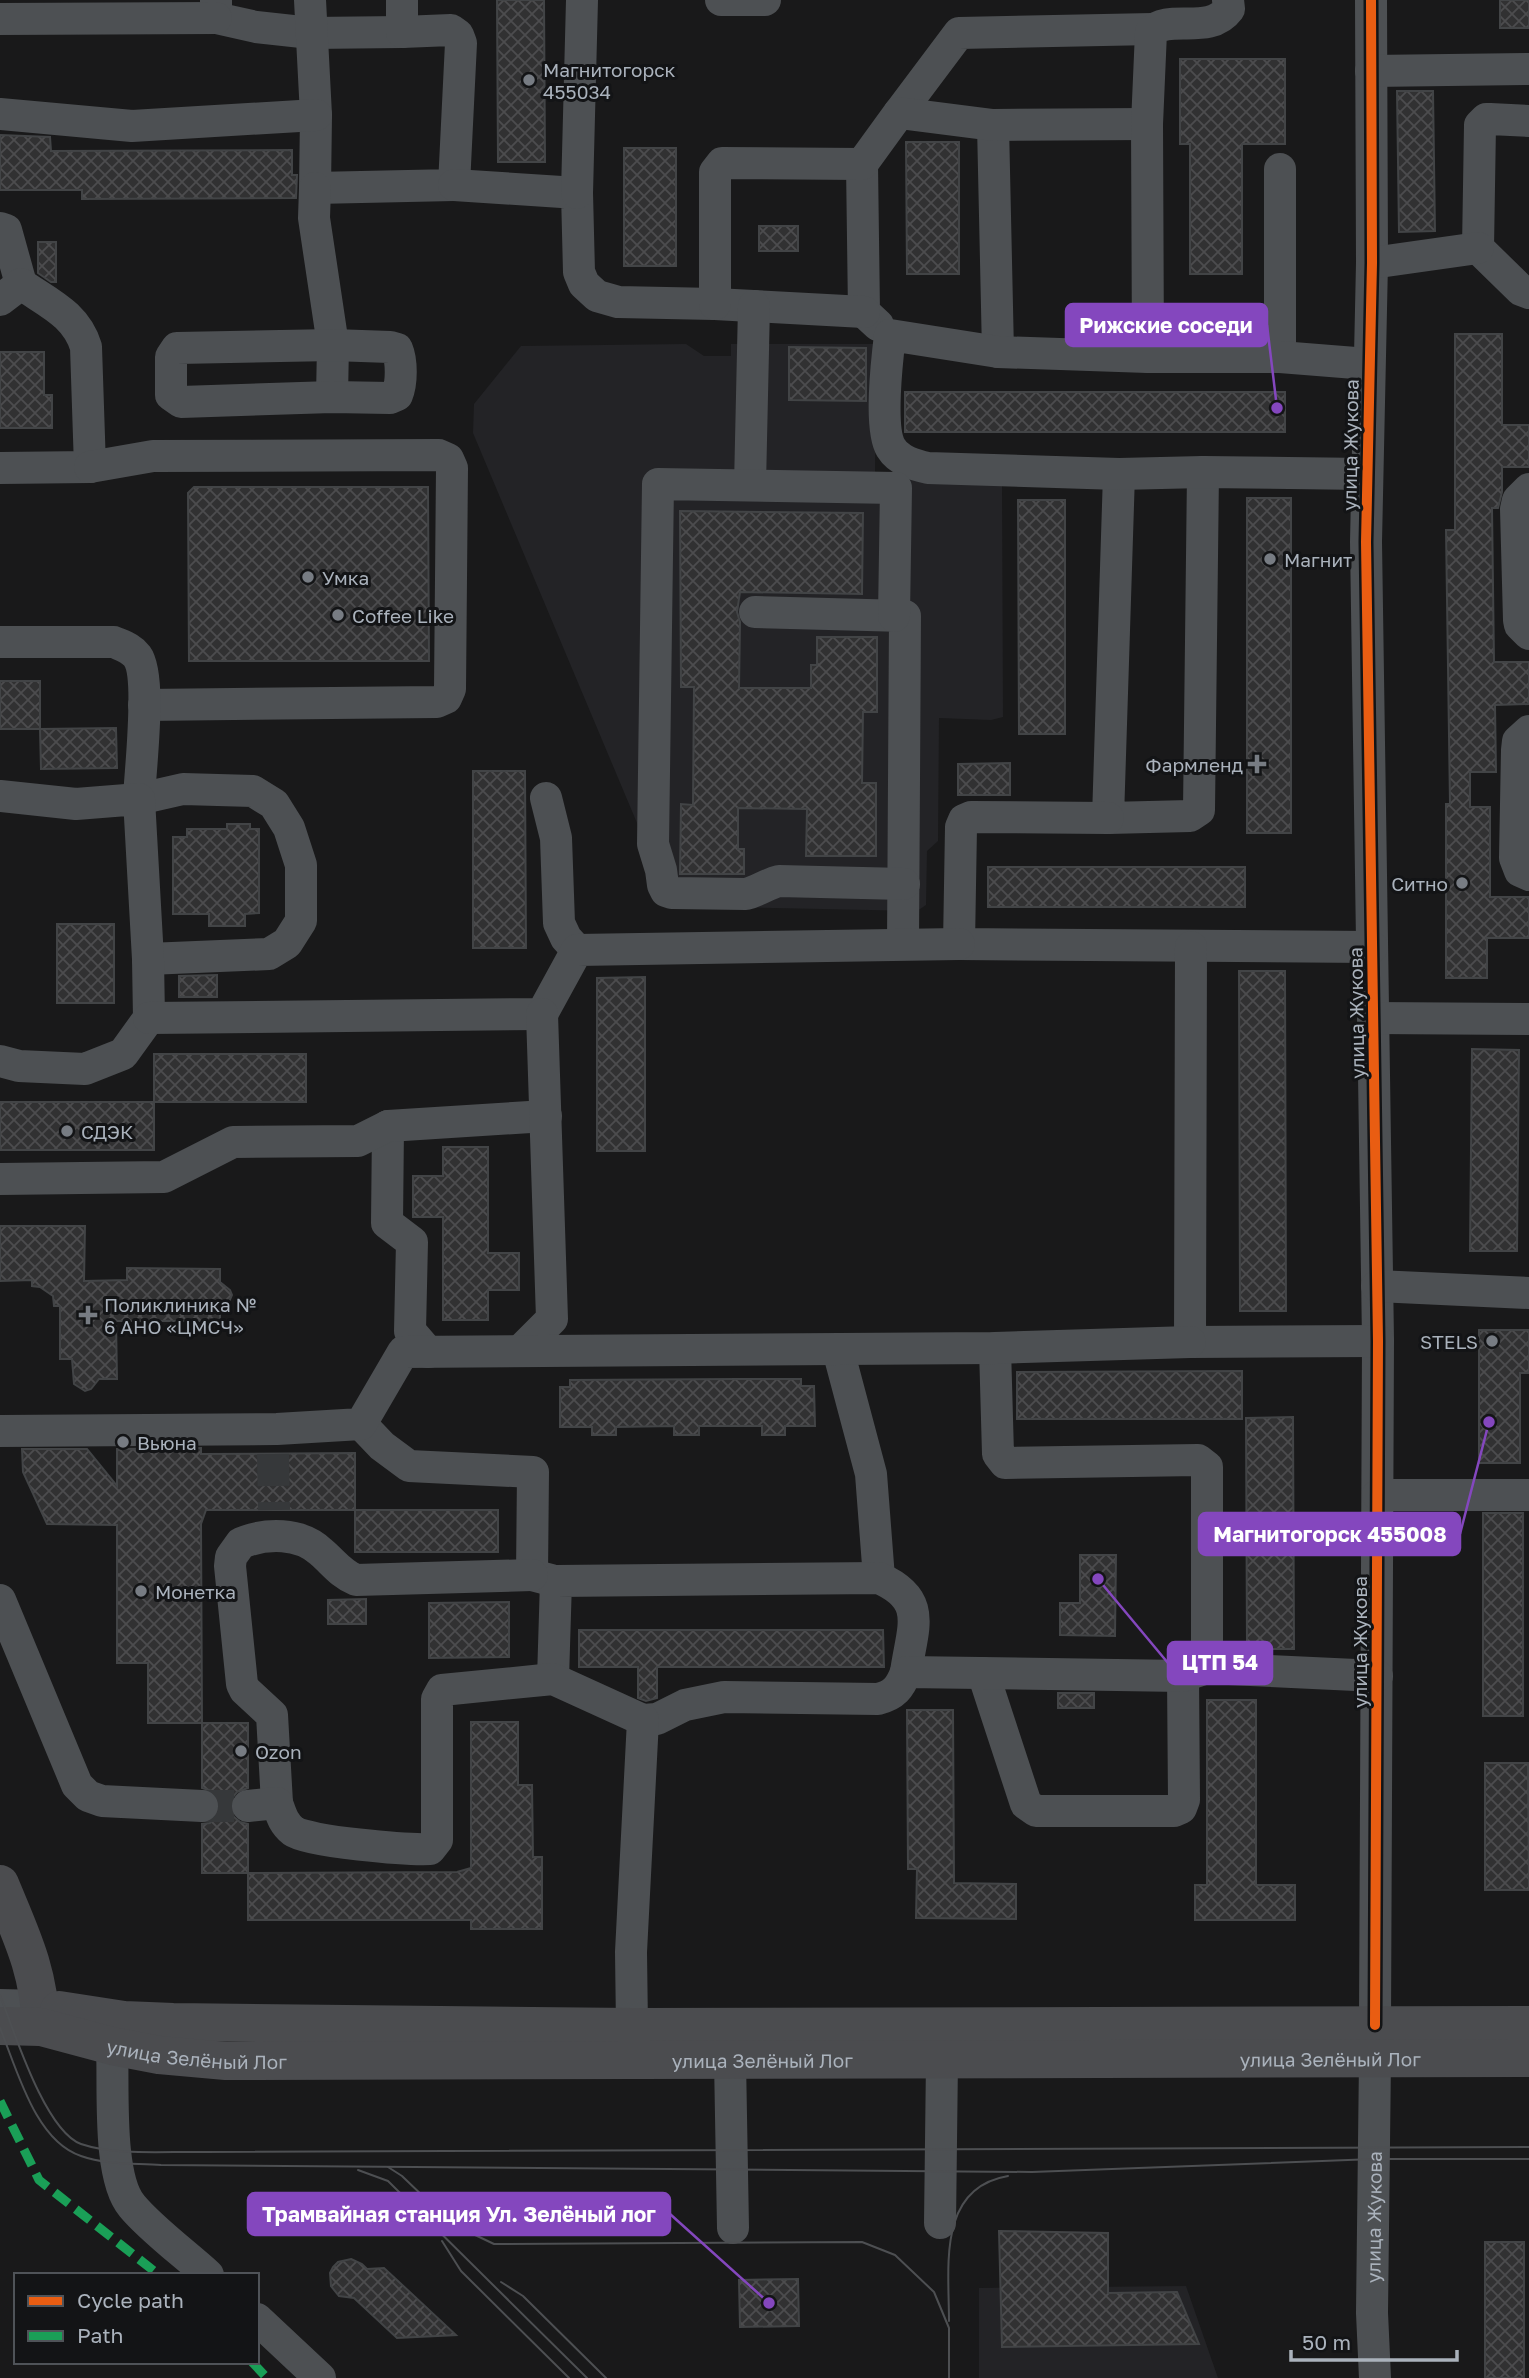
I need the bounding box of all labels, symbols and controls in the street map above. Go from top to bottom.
place label: Магнитогорск 455034 [543,58,676,103]
marker: Магнитогорск 455034 [521,72,537,88]
callout: Рижские соседи [1066,304,1267,346]
text: Рижские соседи [1079,312,1253,338]
street label: улица Жукова [1337,379,1363,511]
place label: Магнит [1284,548,1352,571]
marker: Магнит [1262,551,1278,567]
place label: Умка [322,566,369,589]
marker: Умка [300,569,316,585]
place label: Coffee Like [352,604,454,627]
marker: Coffee Like [330,607,346,623]
place label: Фармленд [1145,753,1243,776]
marker: Фармленд [1249,756,1265,772]
place label: Ситно [1391,872,1448,895]
marker: Ситно [1454,875,1470,891]
street label: улица Жукова [1343,947,1369,1079]
place label: СДЭК [81,1120,133,1143]
marker: СДЭК [59,1123,75,1139]
place label: Поликлиника № 6 АНО «ЦМСЧ» [104,1293,257,1338]
marker: Поликлиника № 6 АНО «ЦМСЧ» [78,1305,98,1325]
place label: STELS [1420,1330,1478,1353]
marker: STELS [1484,1333,1500,1349]
place label: Вьюна [137,1431,197,1454]
marker: Вьюна [115,1434,131,1450]
callout: Магнитогорск 455008 [1199,1513,1460,1555]
text: Магнитогорск 455008 [1213,1521,1447,1547]
street label: улица Жукова [1348,1576,1371,1708]
place label: Монетка [155,1580,236,1603]
marker: Монетка [133,1583,149,1599]
callout: ЦТП 54 [1168,1642,1272,1684]
text: ЦТП 54 [1182,1649,1258,1675]
place label: Ozon [255,1740,302,1763]
marker: Ozon [233,1743,249,1759]
street label: улица Зелёный Лог [105,2034,287,2073]
street label: улица Зелёный Лог [1240,2047,1421,2070]
street label: улица Зелёный Лог [672,2048,853,2071]
street label: улица Жукова [1361,2151,1385,2283]
callout: Трамвайная станция Ул. Зелёный лог [248,2193,670,2235]
text: Трамвайная станция Ул. Зелёный лог [262,2201,656,2227]
legend [14,2273,259,2364]
text: Cycle path [77,2287,184,2313]
scale bar [1291,2318,1457,2362]
text: Path [77,2322,124,2348]
text: 50 m [1302,2329,1351,2355]

